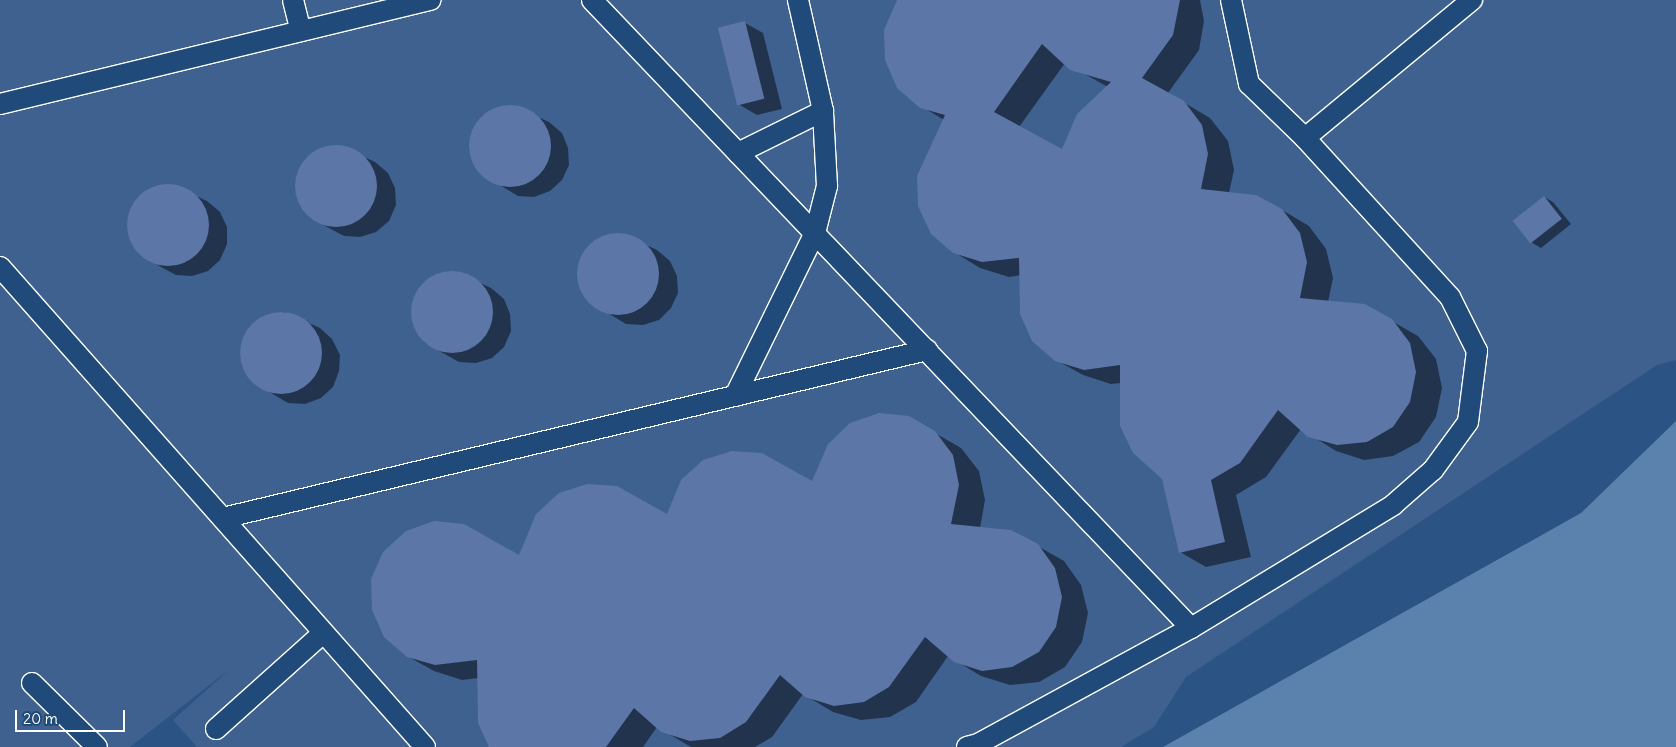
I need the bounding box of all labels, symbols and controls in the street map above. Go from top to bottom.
scale bar [18,700,128,732]
text: 20 m [23,709,58,728]

